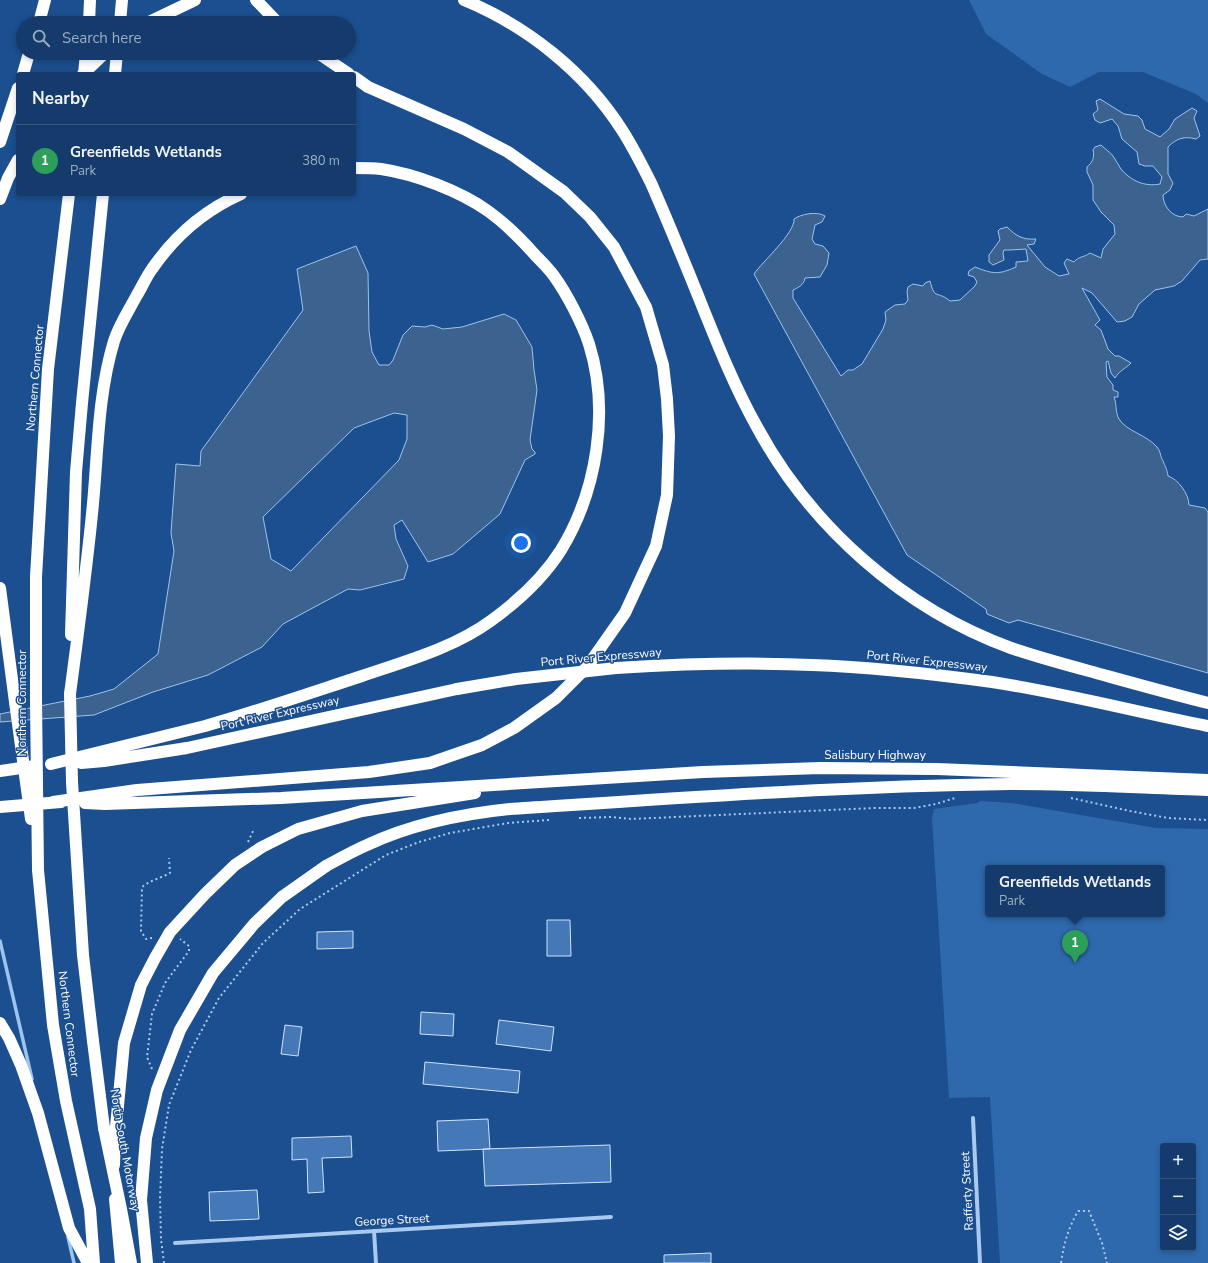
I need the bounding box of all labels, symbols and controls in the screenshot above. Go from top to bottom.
search box [16,16,356,60]
icon: search [30,27,52,49]
text: Search here [62,28,142,48]
text: Nearby [32,87,89,110]
text: Greenfields Wetlands [70,142,222,162]
text: 1 [41,152,49,170]
text: 380 m [302,152,340,170]
text: Park [70,162,96,180]
street label: Northern Connector [22,323,48,432]
your location [511,533,531,553]
street label: Port River Expressway [540,644,663,670]
street label: Port River Expressway [866,647,989,675]
street label: Northern Connector [14,649,30,756]
street label: Port River Expressway [219,691,342,734]
street label: Salisbury Highway [824,747,927,763]
popup [985,865,1165,917]
text: Greenfields Wetlands [999,872,1151,892]
text: Park [999,892,1025,910]
pin: 1 [1062,930,1088,963]
street label: Northern Connector [55,970,84,1079]
street label: North South Motorway [106,1088,144,1213]
map controls [1160,1143,1196,1251]
button: + [1160,1143,1196,1179]
street label: Rafferty Street [957,1150,977,1231]
button: − [1160,1179,1196,1215]
street label: George Street [354,1210,431,1230]
button: layers [1160,1215,1196,1251]

